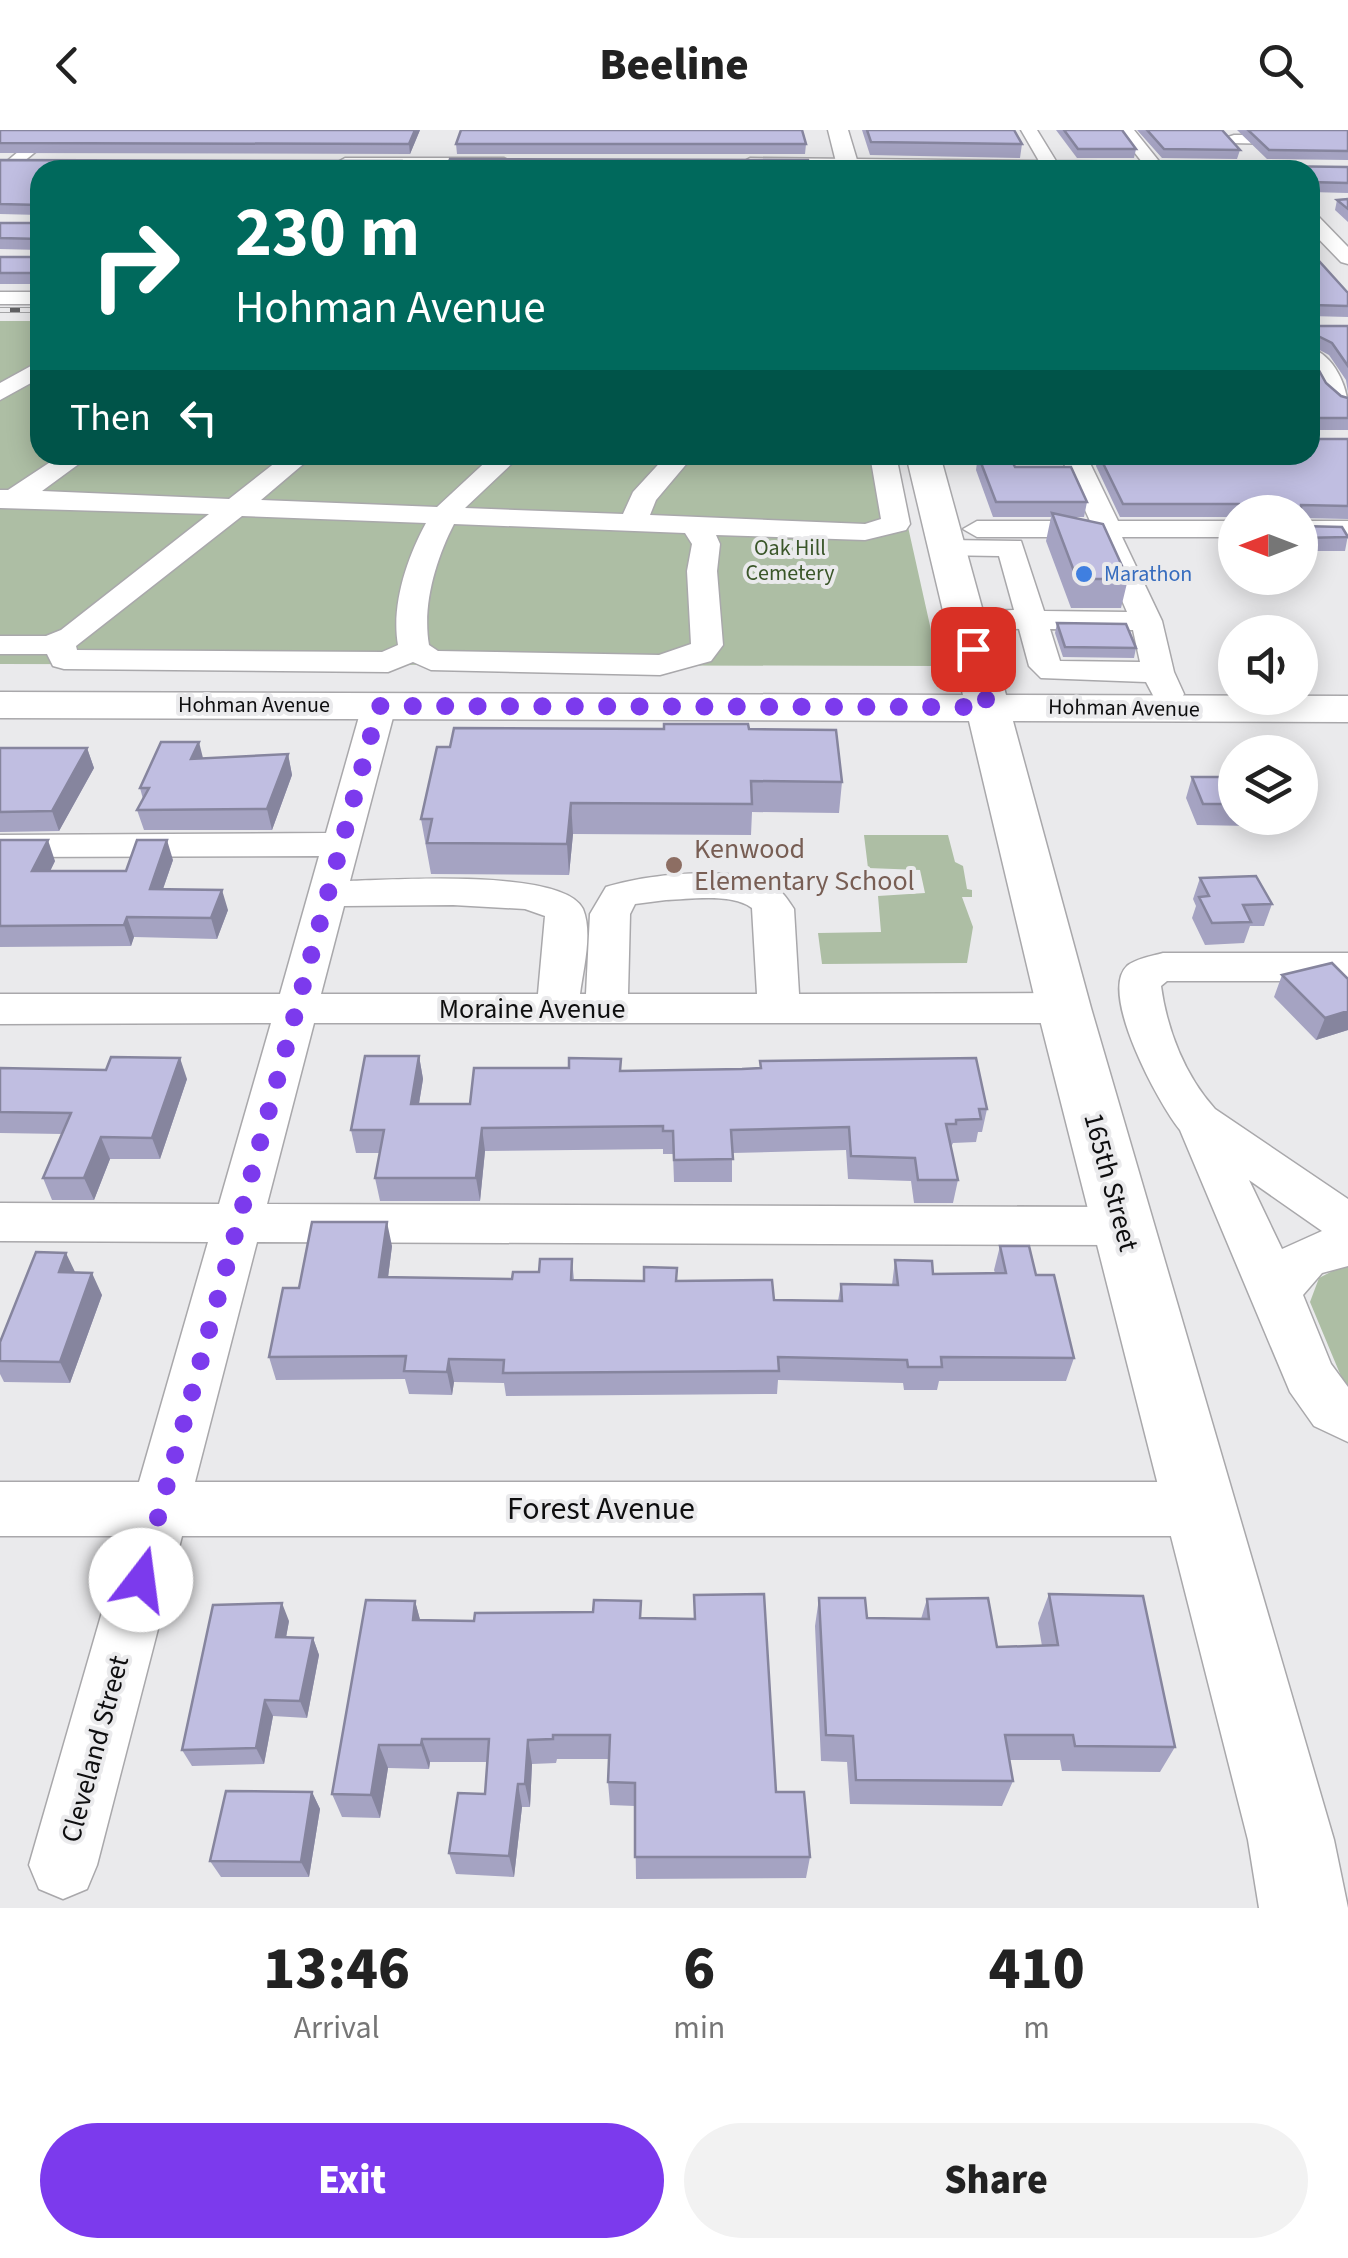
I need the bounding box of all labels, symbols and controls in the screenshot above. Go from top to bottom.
text: Beeline [599,33,749,97]
icon: back [40,38,95,93]
icon: search [1253,38,1308,93]
text: 230 m [235,183,420,283]
icon: right [70,200,200,330]
text: Hohman Avenue [235,276,546,340]
icon: left [171,390,226,445]
text: Then [70,391,151,445]
north arrow [1218,495,1318,595]
map controls [1218,495,1318,835]
park label: Oak Hill Cemetery [746,532,835,589]
place label: Marathon [1104,558,1192,590]
marker: Marathon [1073,563,1095,585]
pin [931,607,1016,692]
button: sound [1218,615,1318,715]
icon: arrive [946,622,1001,677]
street label: Hohman Avenue [178,689,330,721]
street label: Hohman Avenue [1048,691,1200,725]
button: layers [1218,735,1318,835]
place label: Kenwood Elementary School [694,829,915,901]
marker: Kenwood Elementary School [663,854,685,876]
street label: Moraine Avenue [439,989,625,1029]
street label: 165th Street [1073,1108,1149,1256]
street label: Forest Avenue [507,1486,695,1532]
position arrow [89,1528,193,1632]
street label: Cleveland Street [51,1651,139,1847]
text: 13:46 [263,1927,410,2012]
text: 6 [683,1927,715,2012]
text: 410 [989,1927,1085,2012]
text: Arrival [294,2005,380,2051]
text: min [673,2005,725,2051]
text: m [1023,2005,1050,2051]
button: Exit [40,2123,664,2238]
button: Share [684,2123,1308,2238]

